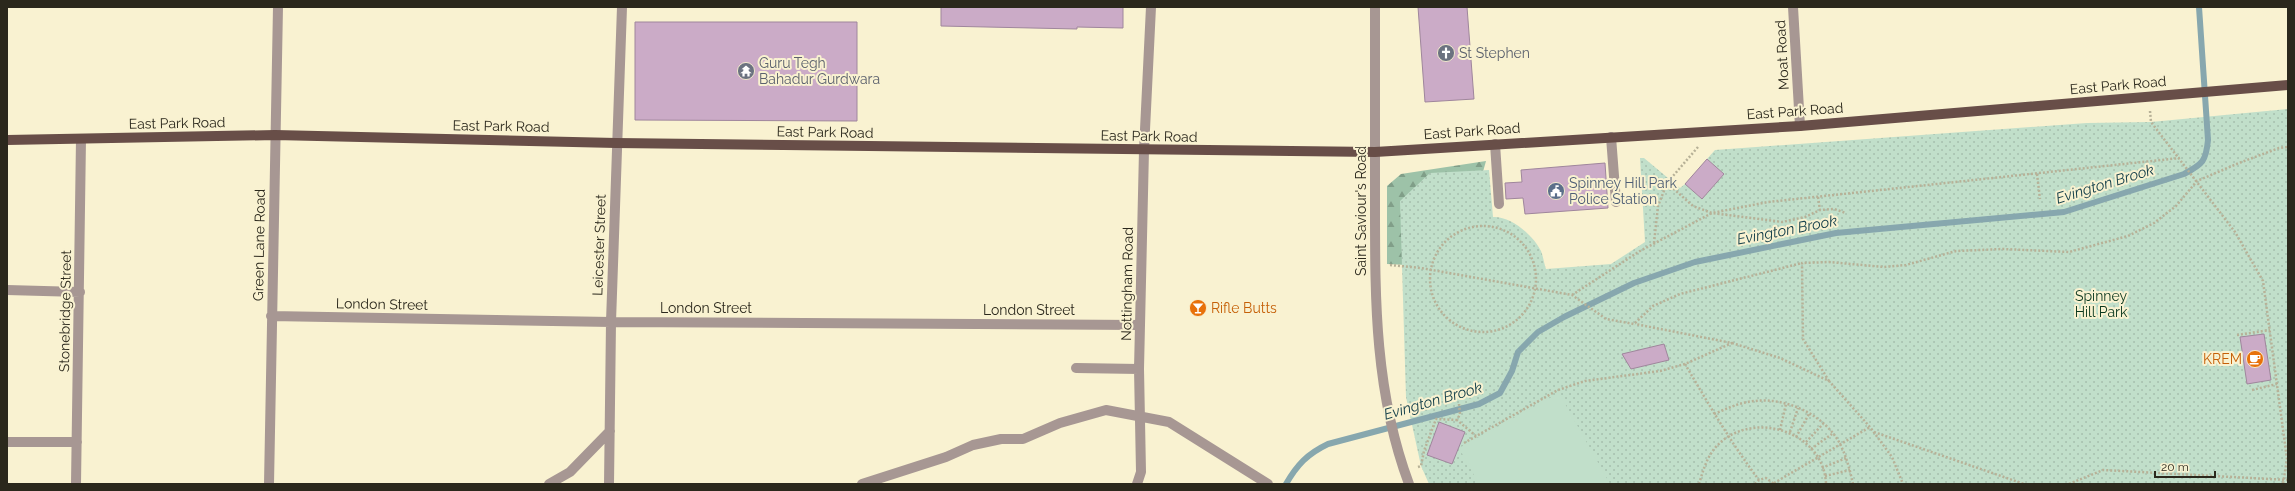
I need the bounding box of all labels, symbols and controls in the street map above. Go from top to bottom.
street label: Moat Road [1772,20,1792,90]
church icon: St Stephen [1436,43,1456,63]
place label: St Stephen [1459,45,1530,61]
place label: Guru Tegh Bahadur Gurdwara [759,55,880,87]
temple icon: Guru Tegh Bahadur Gurdwara [736,61,756,81]
street label: East Park Road [2069,73,2167,97]
street label: East Park Road [1746,100,1844,122]
street label: East Park Road [128,114,226,132]
street label: East Park Road [452,117,550,135]
street label: East Park Road [1423,120,1521,142]
street label: East Park Road [776,123,874,141]
street label: East Park Road [1100,127,1198,145]
street label: Saint Saviour's Road [1353,146,1369,276]
water label: Evington Brook [2054,161,2156,207]
place label: Spinney Hill Park Police Station [1569,175,1678,207]
public building icon: Spinney Hill Park Police Station [1546,181,1566,201]
street label: Green Lane Road [250,189,268,301]
street label: Leicester Street [589,194,609,296]
water label: Evington Brook [1735,211,1839,249]
street label: Nottingham Road [1118,227,1136,341]
street label: Stonebridge Street [56,249,74,372]
park label: Spinney Hill Park [2075,288,2128,320]
street label: London Street [336,295,428,313]
bar icon: Rifle Butts [1188,298,1208,318]
street label: London Street [660,300,752,316]
place label: Rifle Butts [1211,300,1277,316]
street label: London Street [983,302,1075,318]
cafe icon: KREM [2245,349,2265,369]
place label: KREM [2203,351,2242,367]
water label: Evington Brook [1382,378,1484,424]
scale bar [2155,453,2215,479]
text: 20 m [2161,460,2189,474]

